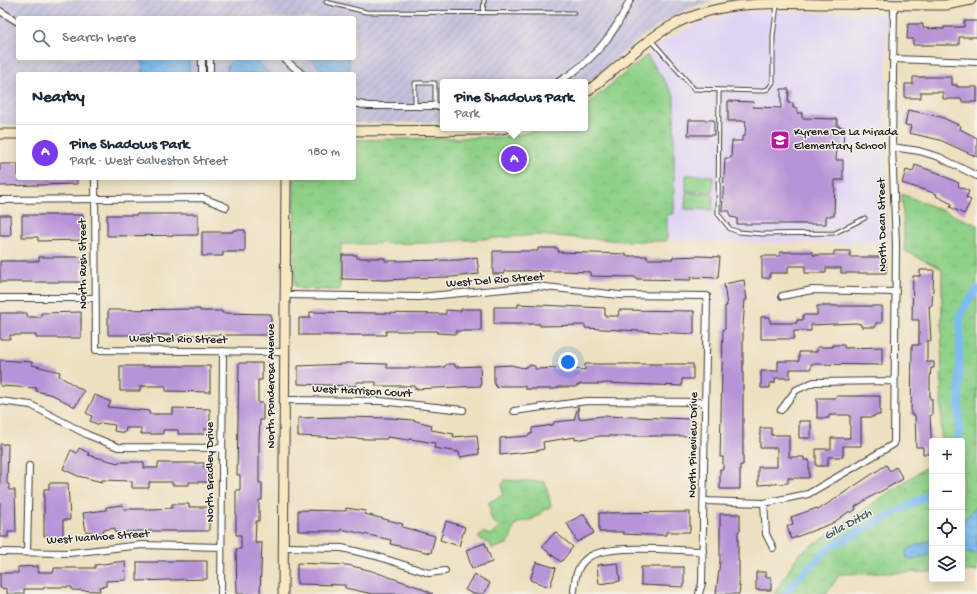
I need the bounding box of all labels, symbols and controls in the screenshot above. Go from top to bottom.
search box [16,16,356,60]
icon: search [30,27,52,49]
text: Search here [62,29,136,47]
popup [440,79,588,131]
text: Nearby [32,88,85,108]
text: Pine Shadows Park [454,89,574,107]
text: Park [454,107,479,122]
place label: Kyrene De La Mirada Elementary School [794,126,898,154]
school or university icon: Kyrene De La Mirada Elementary School [769,129,791,151]
text: Pine Shadows Park [70,136,189,154]
pin: A [501,144,527,174]
text: A [41,145,49,160]
text: 180 m [308,145,340,160]
text: Park · West Galveston Street [70,154,227,169]
street label: North Dean Street [875,177,891,272]
street label: North Rush Street [77,218,91,309]
street label: West Del Rio Street [446,271,545,291]
street label: North Ponderosa Avenue [265,323,279,448]
street label: West Del Rio Street [129,332,228,348]
your location [558,352,578,372]
street label: West Harrison Court [312,382,413,402]
street label: North Pineview Drive [686,391,702,498]
street label: North Bradley Drive [204,421,218,522]
map controls [929,438,965,582]
button: + [929,438,965,474]
button: − [929,474,965,510]
water label: Gila Ditch [822,505,875,544]
button: locate [929,510,965,546]
street label: West Ivanhoe Street [46,527,151,549]
button: layers [929,546,965,582]

